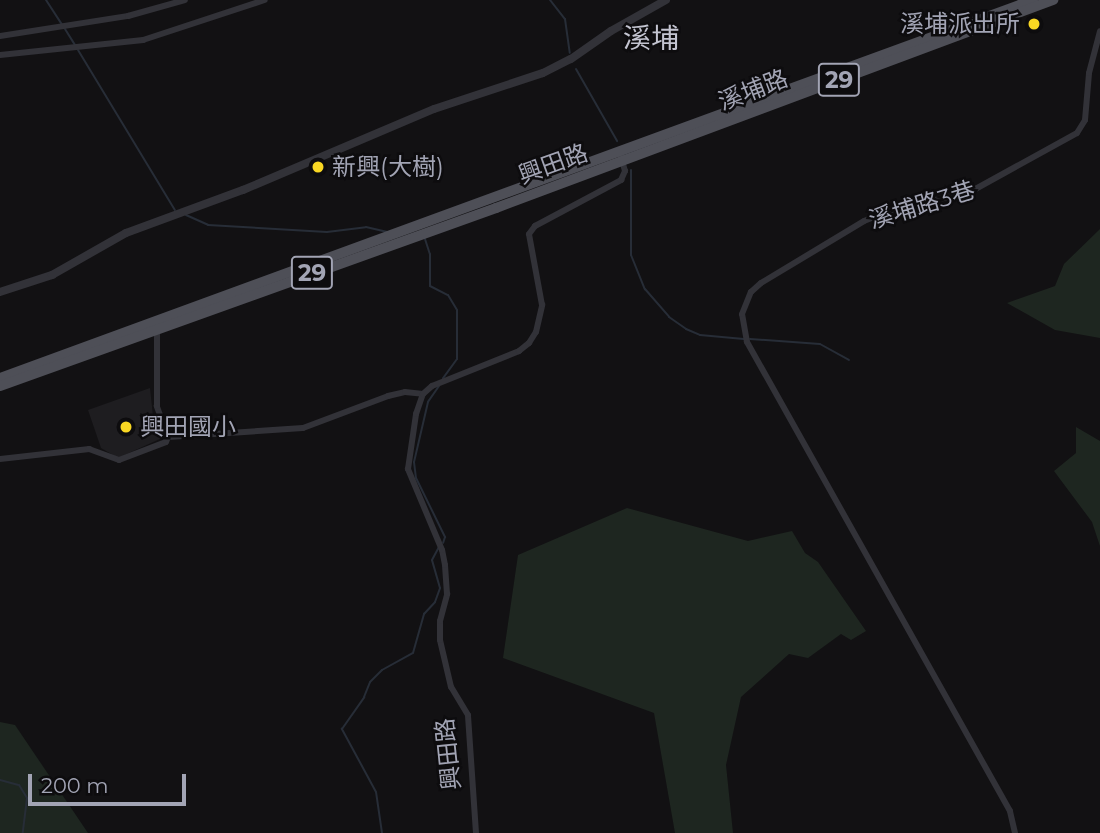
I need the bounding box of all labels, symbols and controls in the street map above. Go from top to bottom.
place label: 溪埔派出所 [900,10,1020,38]
marker: 溪埔派出所 [1026,16,1042,32]
district label: 溪埔 [623,21,679,55]
road number: 29 [816,60,862,100]
street label: 溪埔路 [714,64,792,116]
street label: 興田路 [514,138,592,190]
place label: 新興(大樹) [332,153,444,181]
marker: 新興(大樹) [310,159,326,175]
street label: 溪埔路3巷 [865,175,979,235]
road number: 29 [289,254,335,292]
place label: 興田國小 [140,413,236,441]
marker: 興田國小 [118,419,134,435]
street label: 興田路 [430,717,466,791]
scale bar [32,760,189,804]
text: 200 m [41,773,108,798]

